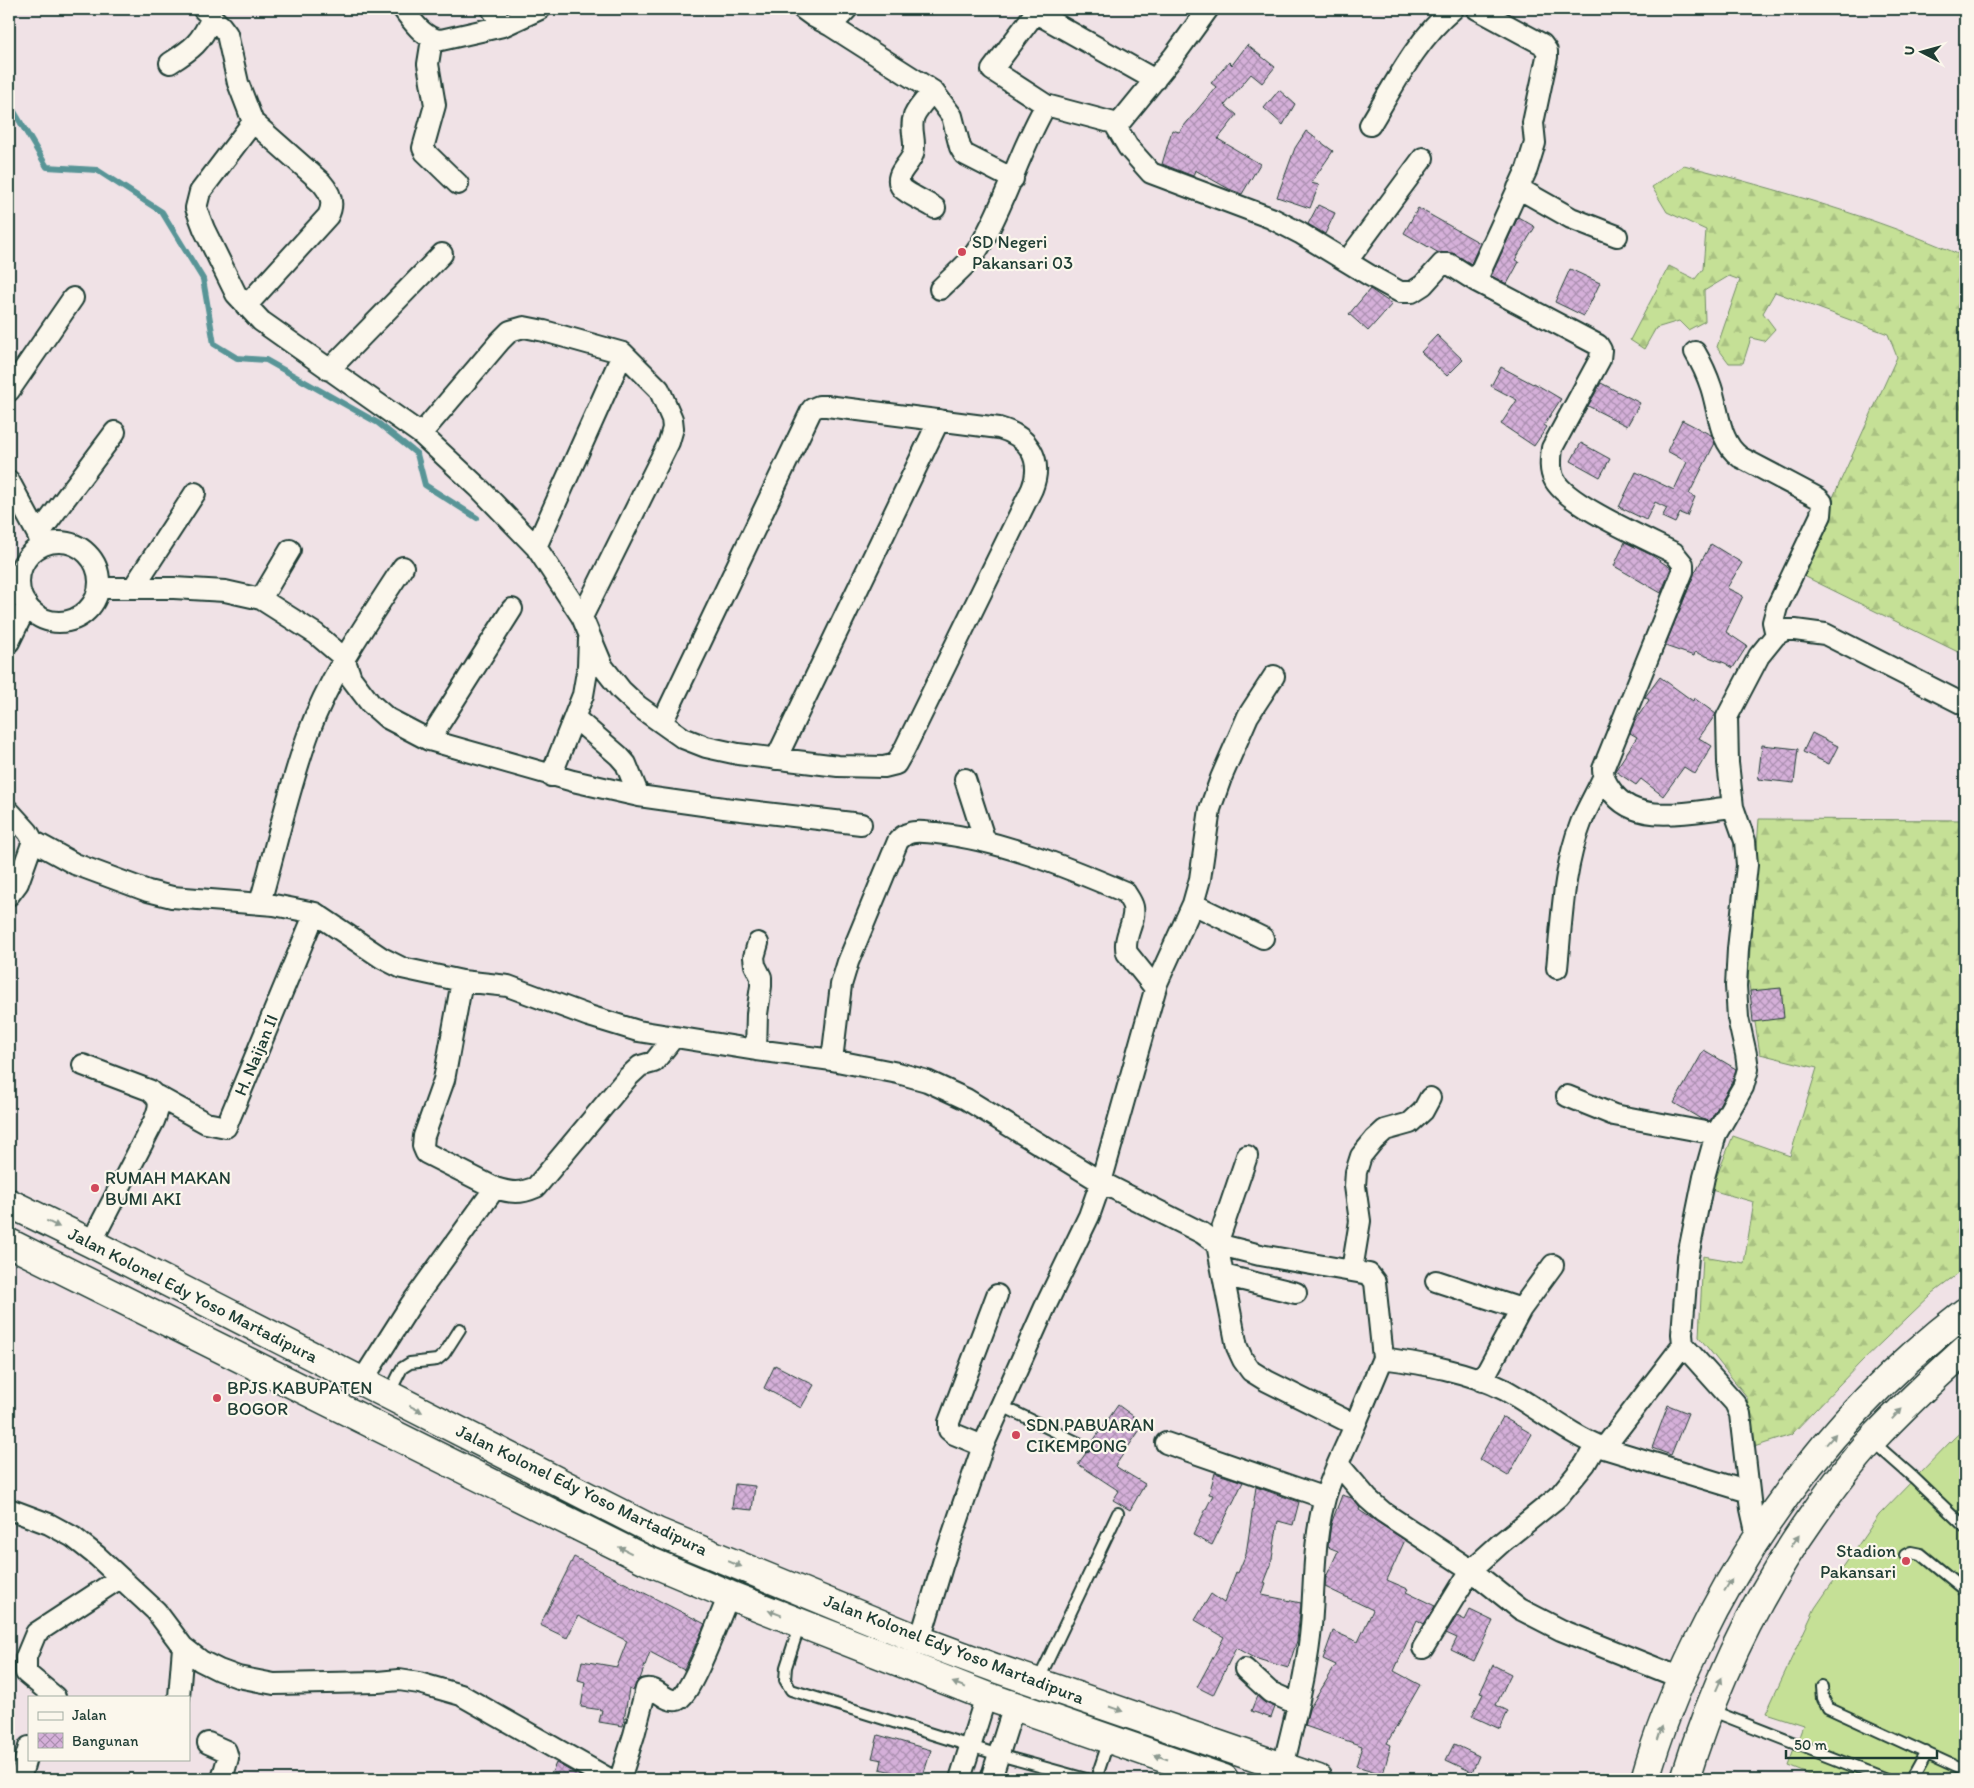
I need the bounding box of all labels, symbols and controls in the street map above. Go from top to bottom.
north arrow [1896,28,1946,78]
text: U [1901,45,1919,56]
place label: SD Negeri Pakansari 03 [972,231,1073,274]
marker: SD Negeri Pakansari 03 [956,246,968,258]
street label: H. Naijan II [229,1011,283,1099]
place label: RUMAH MAKAN BUMI AKI [105,1167,231,1210]
marker: RUMAH MAKAN BUMI AKI [89,1182,101,1194]
one-way arrow [45,1220,60,1228]
street label: Jalan Kolonel Edy Yoso Martadipura [65,1222,322,1368]
place label: BPJS KABUPATEN BOGOR [227,1377,372,1420]
marker: BPJS KABUPATEN BOGOR [211,1392,223,1404]
one-way arrow [409,1405,423,1413]
one-way arrow [1891,1409,1903,1421]
place label: SDN PABUARAN CIKEMPONG [1026,1414,1155,1457]
street label: Jalan Kolonel Edy Yoso Martadipura [453,1419,712,1561]
marker: SDN PABUARAN CIKEMPONG [1010,1429,1022,1441]
one-way arrow [1825,1433,1837,1445]
one-way arrow [1790,1534,1800,1548]
place label: Stadion Pakansari [1820,1540,1896,1583]
one-way arrow [618,1545,633,1554]
marker: Stadion Pakansari [1900,1555,1912,1567]
one-way arrow [728,1560,742,1568]
one-way arrow [1723,1579,1732,1592]
street label: Jalan Kolonel Edy Yoso Martadipura [821,1589,1088,1709]
one-way arrow [767,1609,782,1617]
one-way arrow [1715,1677,1723,1691]
one-way arrow [951,1681,966,1689]
legend [28,1696,190,1760]
text: Jalan [72,1706,106,1724]
one-way arrow [1108,1706,1123,1713]
one-way arrow [1656,1725,1664,1740]
scale bar [1786,1728,1938,1760]
text: Bangunan [72,1732,139,1750]
text: 50 m [1794,1736,1827,1754]
one-way arrow [1154,1753,1169,1760]

